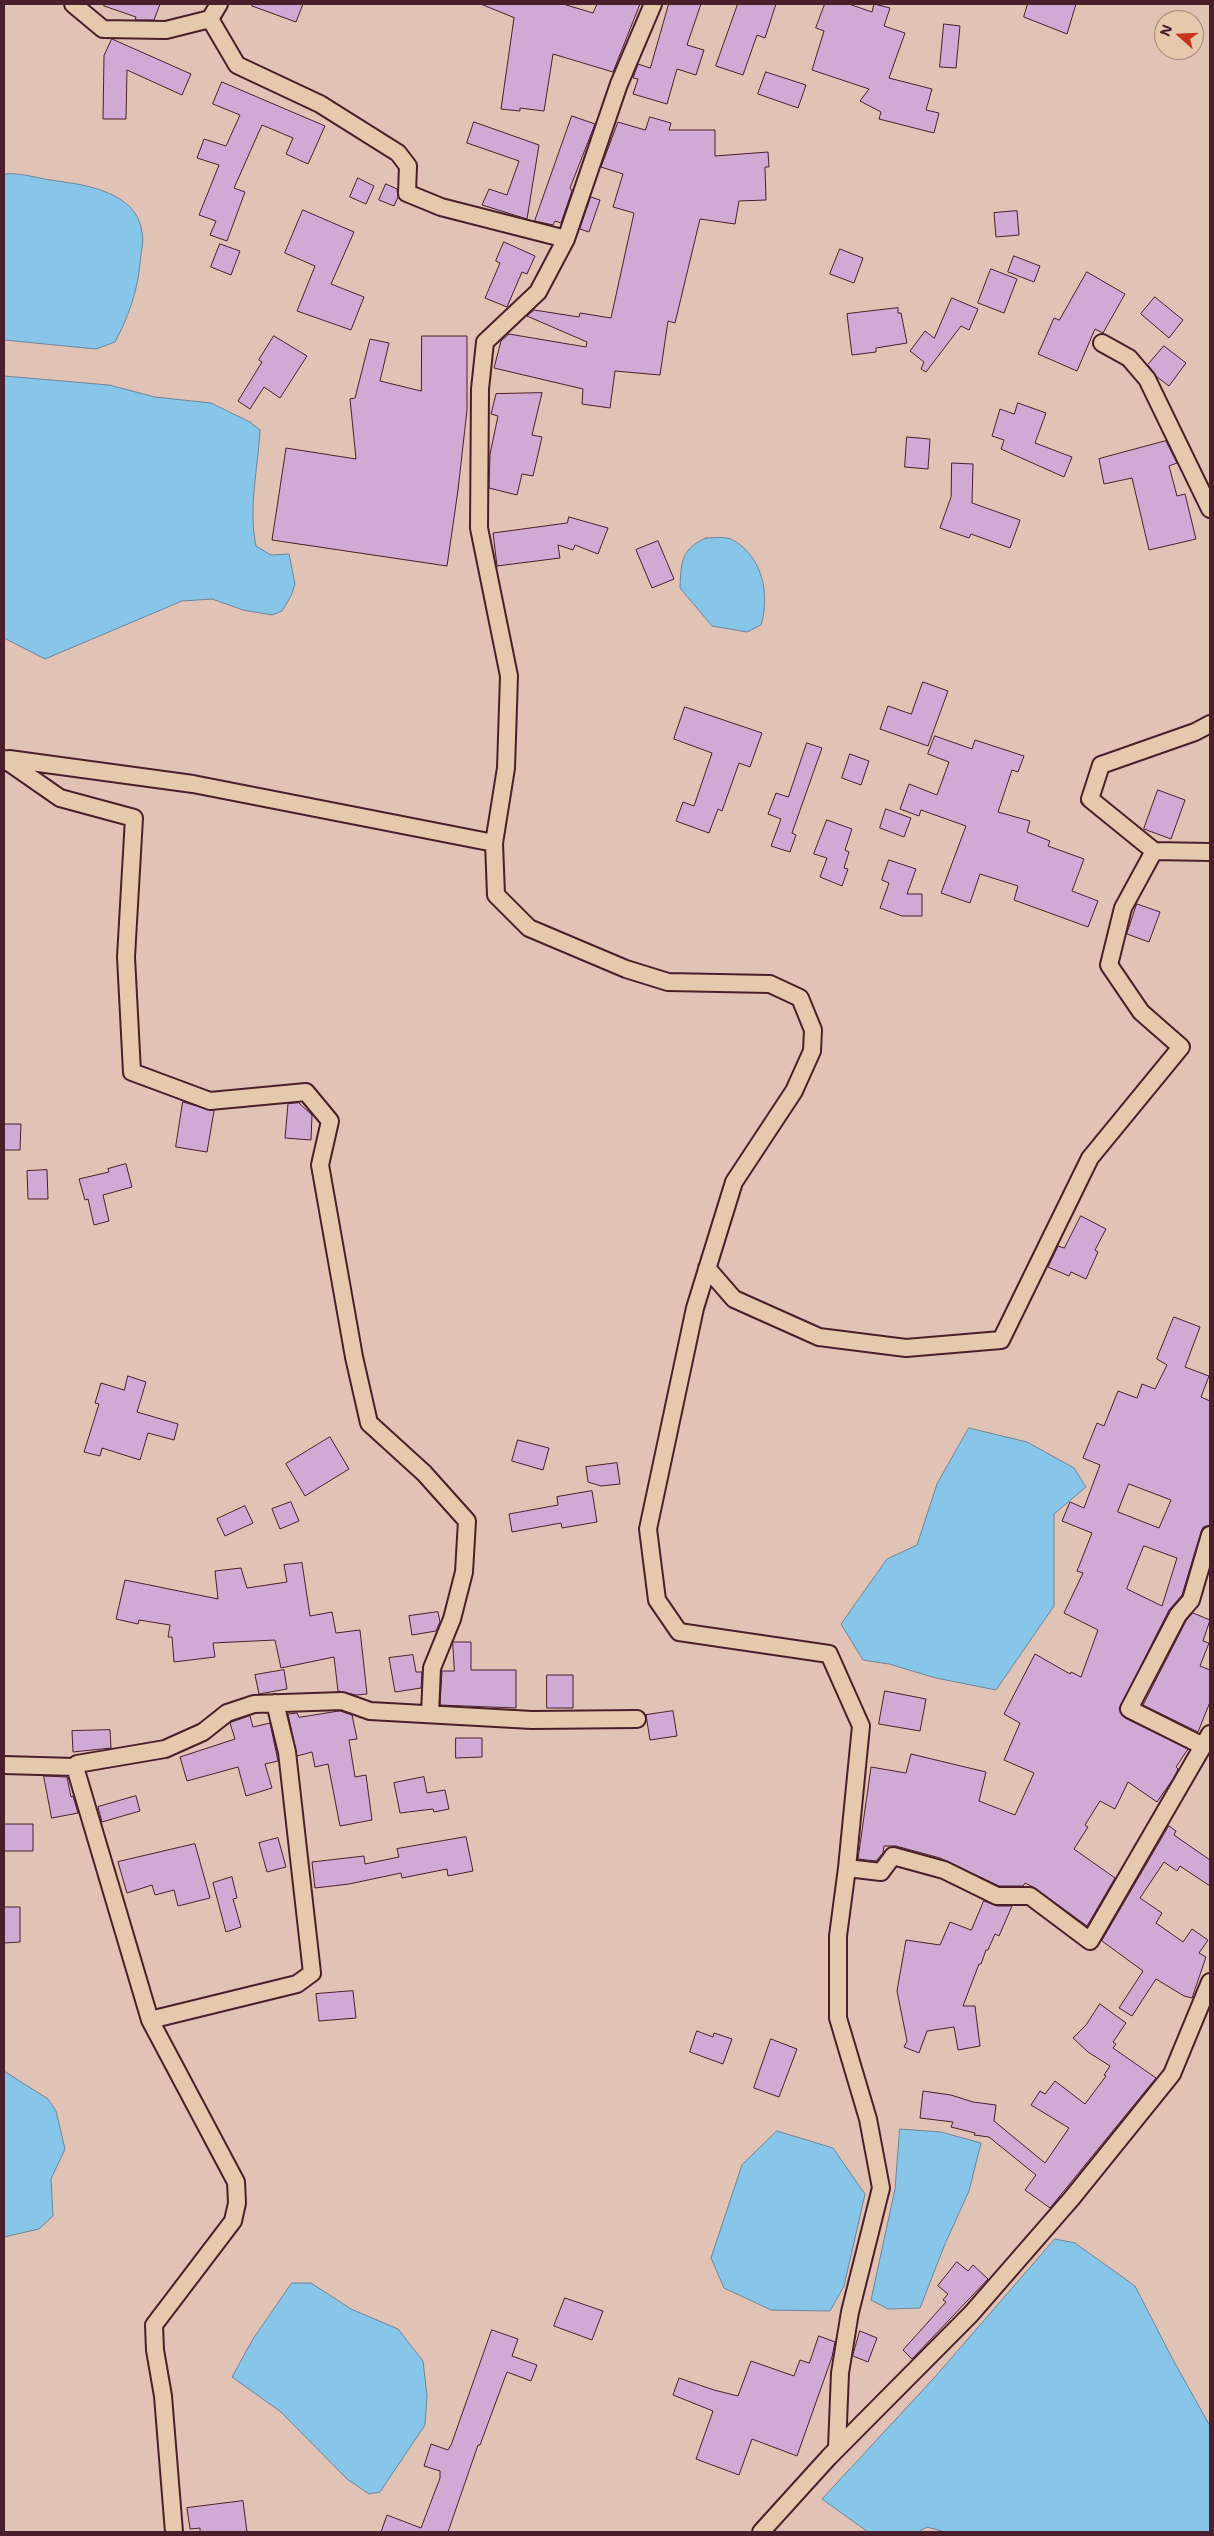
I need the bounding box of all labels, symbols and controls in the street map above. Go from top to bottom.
north arrow [1154,10,1204,60]
text: N [1155,22,1176,39]

